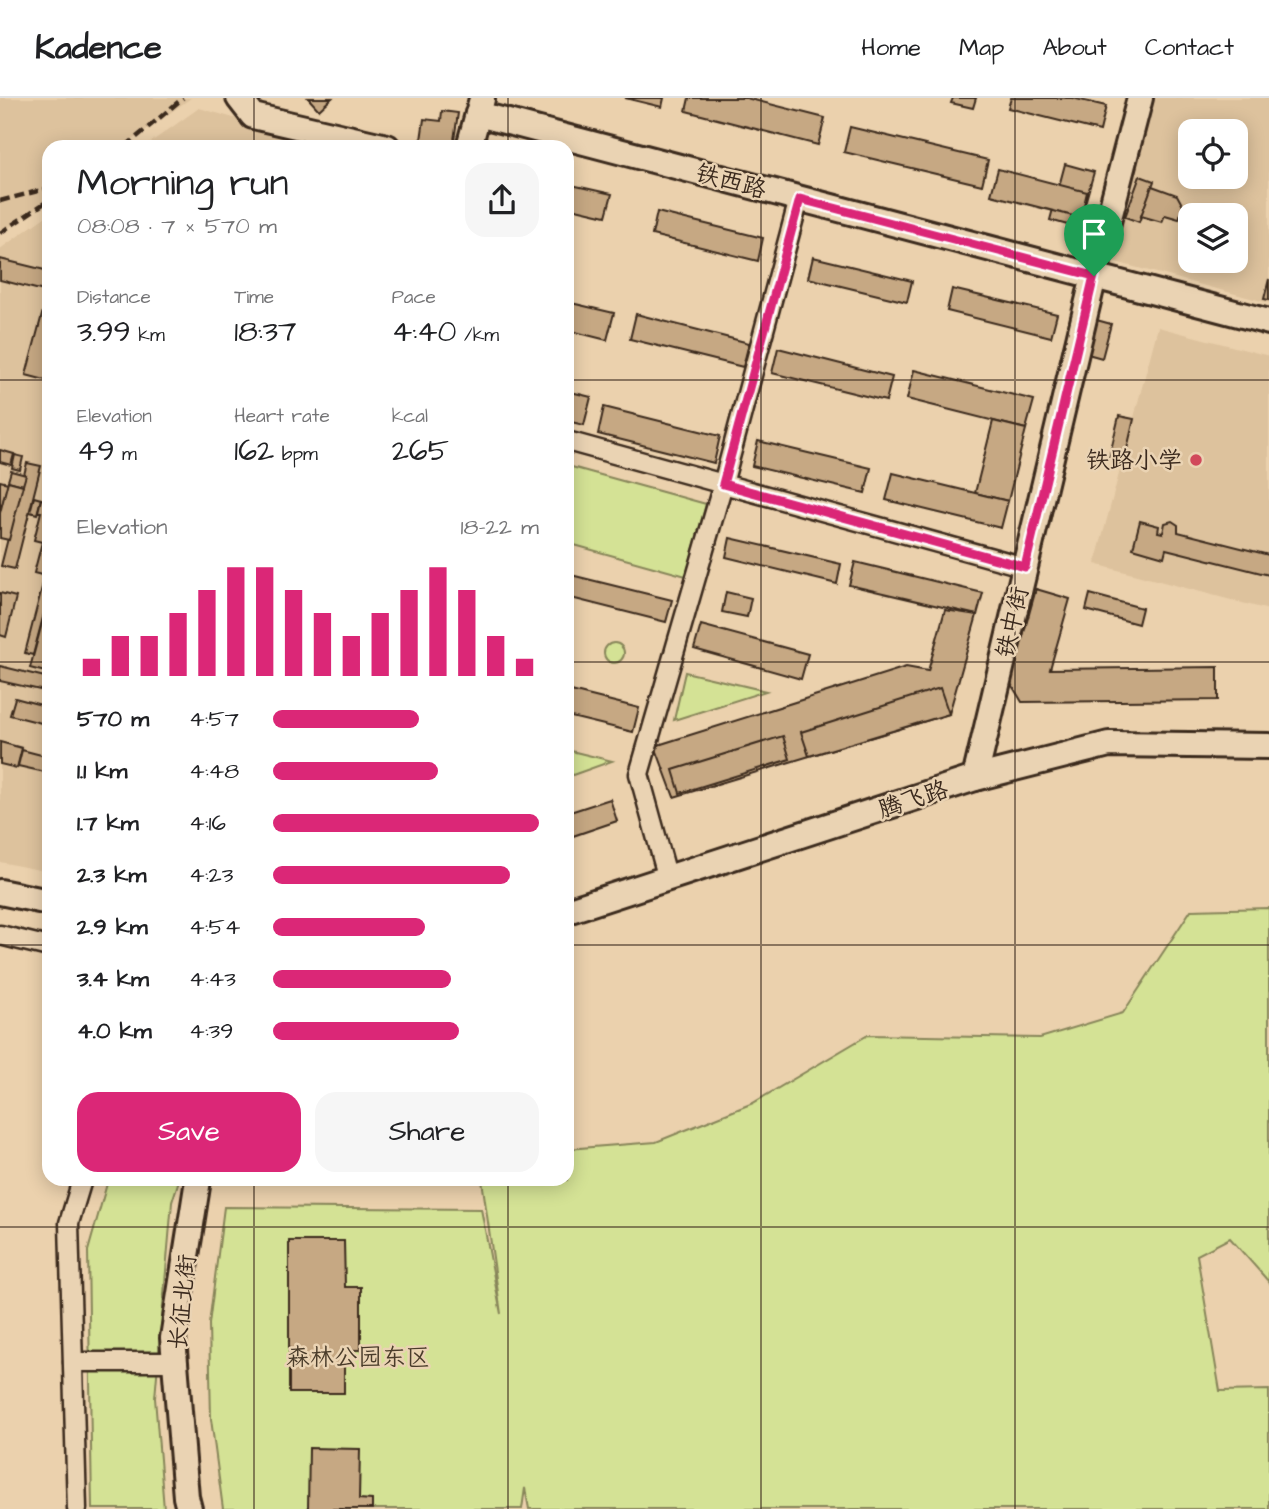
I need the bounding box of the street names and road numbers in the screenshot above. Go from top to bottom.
street label: 铁西路 [692,156,770,208]
street label: 铁中街 [988,583,1038,661]
street label: 腾飞路 [874,773,953,827]
street label: 长征北街 [161,1253,205,1352]

